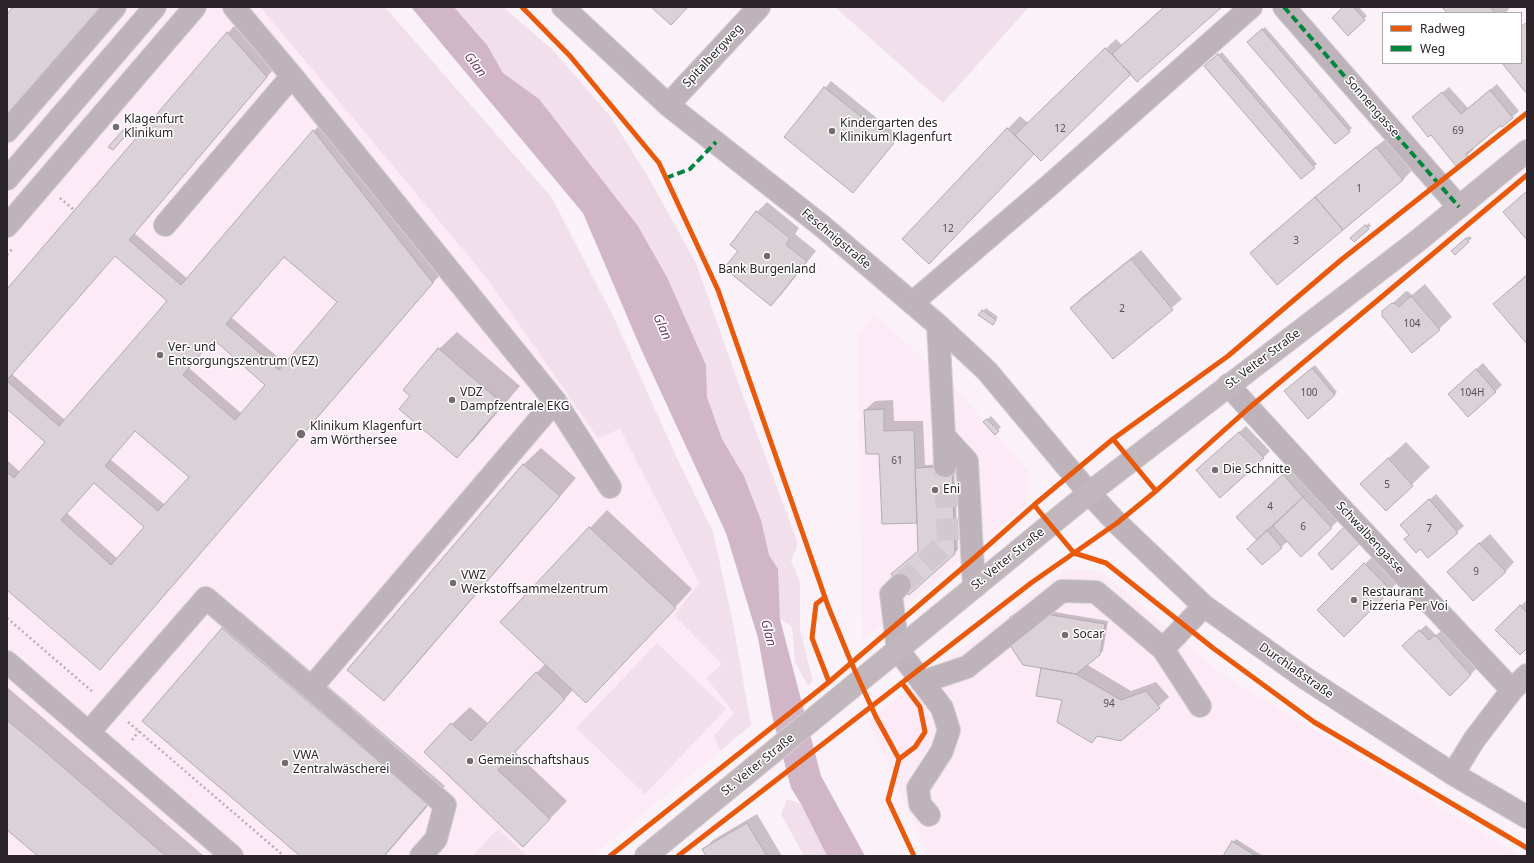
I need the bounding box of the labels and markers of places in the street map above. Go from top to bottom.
place label: Klagenfurt Klinikum [124,113,184,141]
place label: Kindergarten des Klinikum Klagenfurt [840,117,952,145]
marker: Klagenfurt Klinikum [111,122,121,132]
marker: Kindergarten des Klinikum Klagenfurt [827,126,837,136]
marker: Bank Burgenland [762,251,772,261]
place label: Bank Burgenland [718,263,816,277]
place label: Ver- und Entsorgungszentrum (VEZ) [168,341,318,369]
marker: Ver- und Entsorgungszentrum (VEZ) [155,350,165,360]
place label: VDZ Dampfzentrale EKG [460,386,569,414]
marker: VDZ Dampfzentrale EKG [447,395,457,405]
place label: Klinikum Klagenfurt am Wörthersee [310,420,422,448]
marker: Klinikum Klagenfurt am Wörthersee [295,428,307,440]
place label: Die Schnitte [1223,463,1290,477]
marker: Die Schnitte [1210,465,1220,475]
place label: Eni [943,483,960,497]
marker: Eni [930,485,940,495]
place label: VWZ Werkstoffsammelzentrum [461,569,608,597]
marker: VWZ Werkstoffsammelzentrum [448,578,458,588]
place label: Restaurant Pizzeria Per Voi [1362,586,1448,614]
marker: Restaurant Pizzeria Per Voi [1349,595,1359,605]
place label: Socar [1073,628,1104,642]
marker: Socar [1060,630,1070,640]
place label: VWA Zentralwäscherei [293,749,389,777]
place label: Gemeinschaftshaus [478,754,589,768]
marker: Gemeinschaftshaus [465,756,475,766]
marker: VWA Zentralwäscherei [280,758,290,768]

